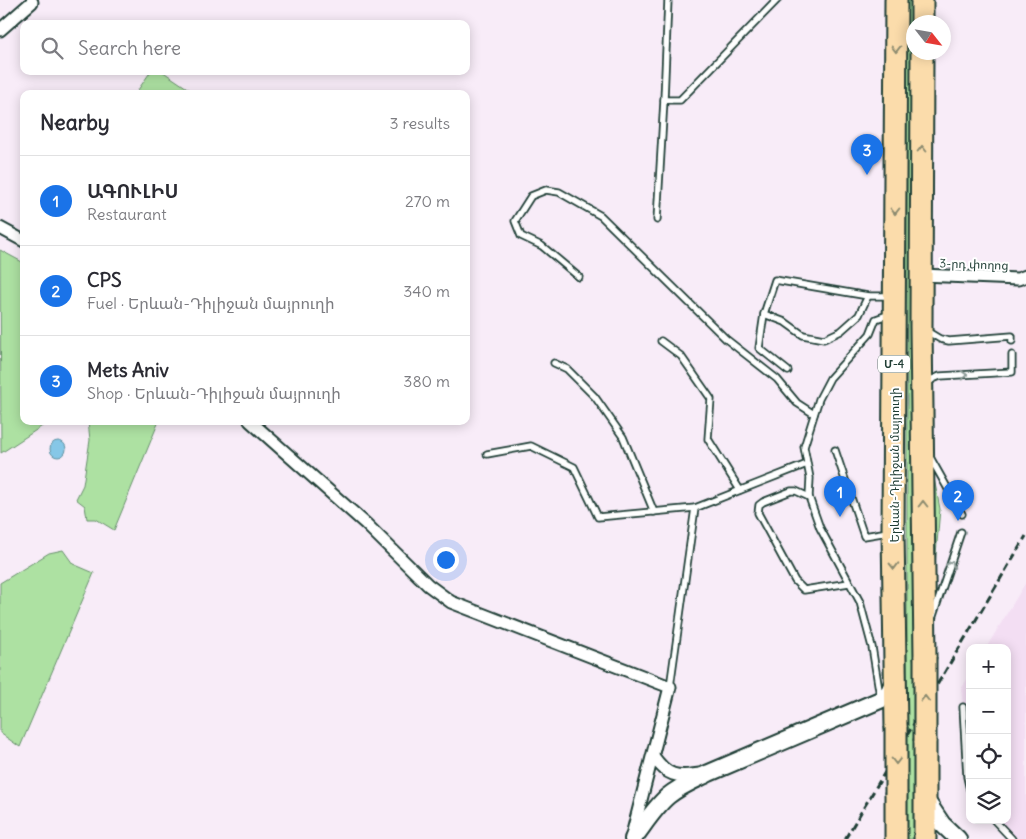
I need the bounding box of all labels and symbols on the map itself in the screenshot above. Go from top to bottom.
north arrow [906,15,951,60]
one-way arrow [891,45,901,53]
pin: 3 [851,134,883,175]
one-way arrow [917,144,927,152]
one-way arrow [890,208,900,215]
street label: 3-րդ փողոց [939,255,1009,273]
road number: Մ-4 [878,356,910,372]
one-way arrow [960,369,968,380]
street label: Երևան-Դիլիջան մայրուղի [887,388,902,542]
pin: 1 [824,476,856,517]
pin: 2 [942,480,974,521]
one-way arrow [918,499,928,507]
your location [433,547,459,573]
one-way arrow [945,561,955,569]
one-way arrow [888,562,899,570]
one-way arrow [920,695,930,702]
one-way arrow [891,757,901,765]

